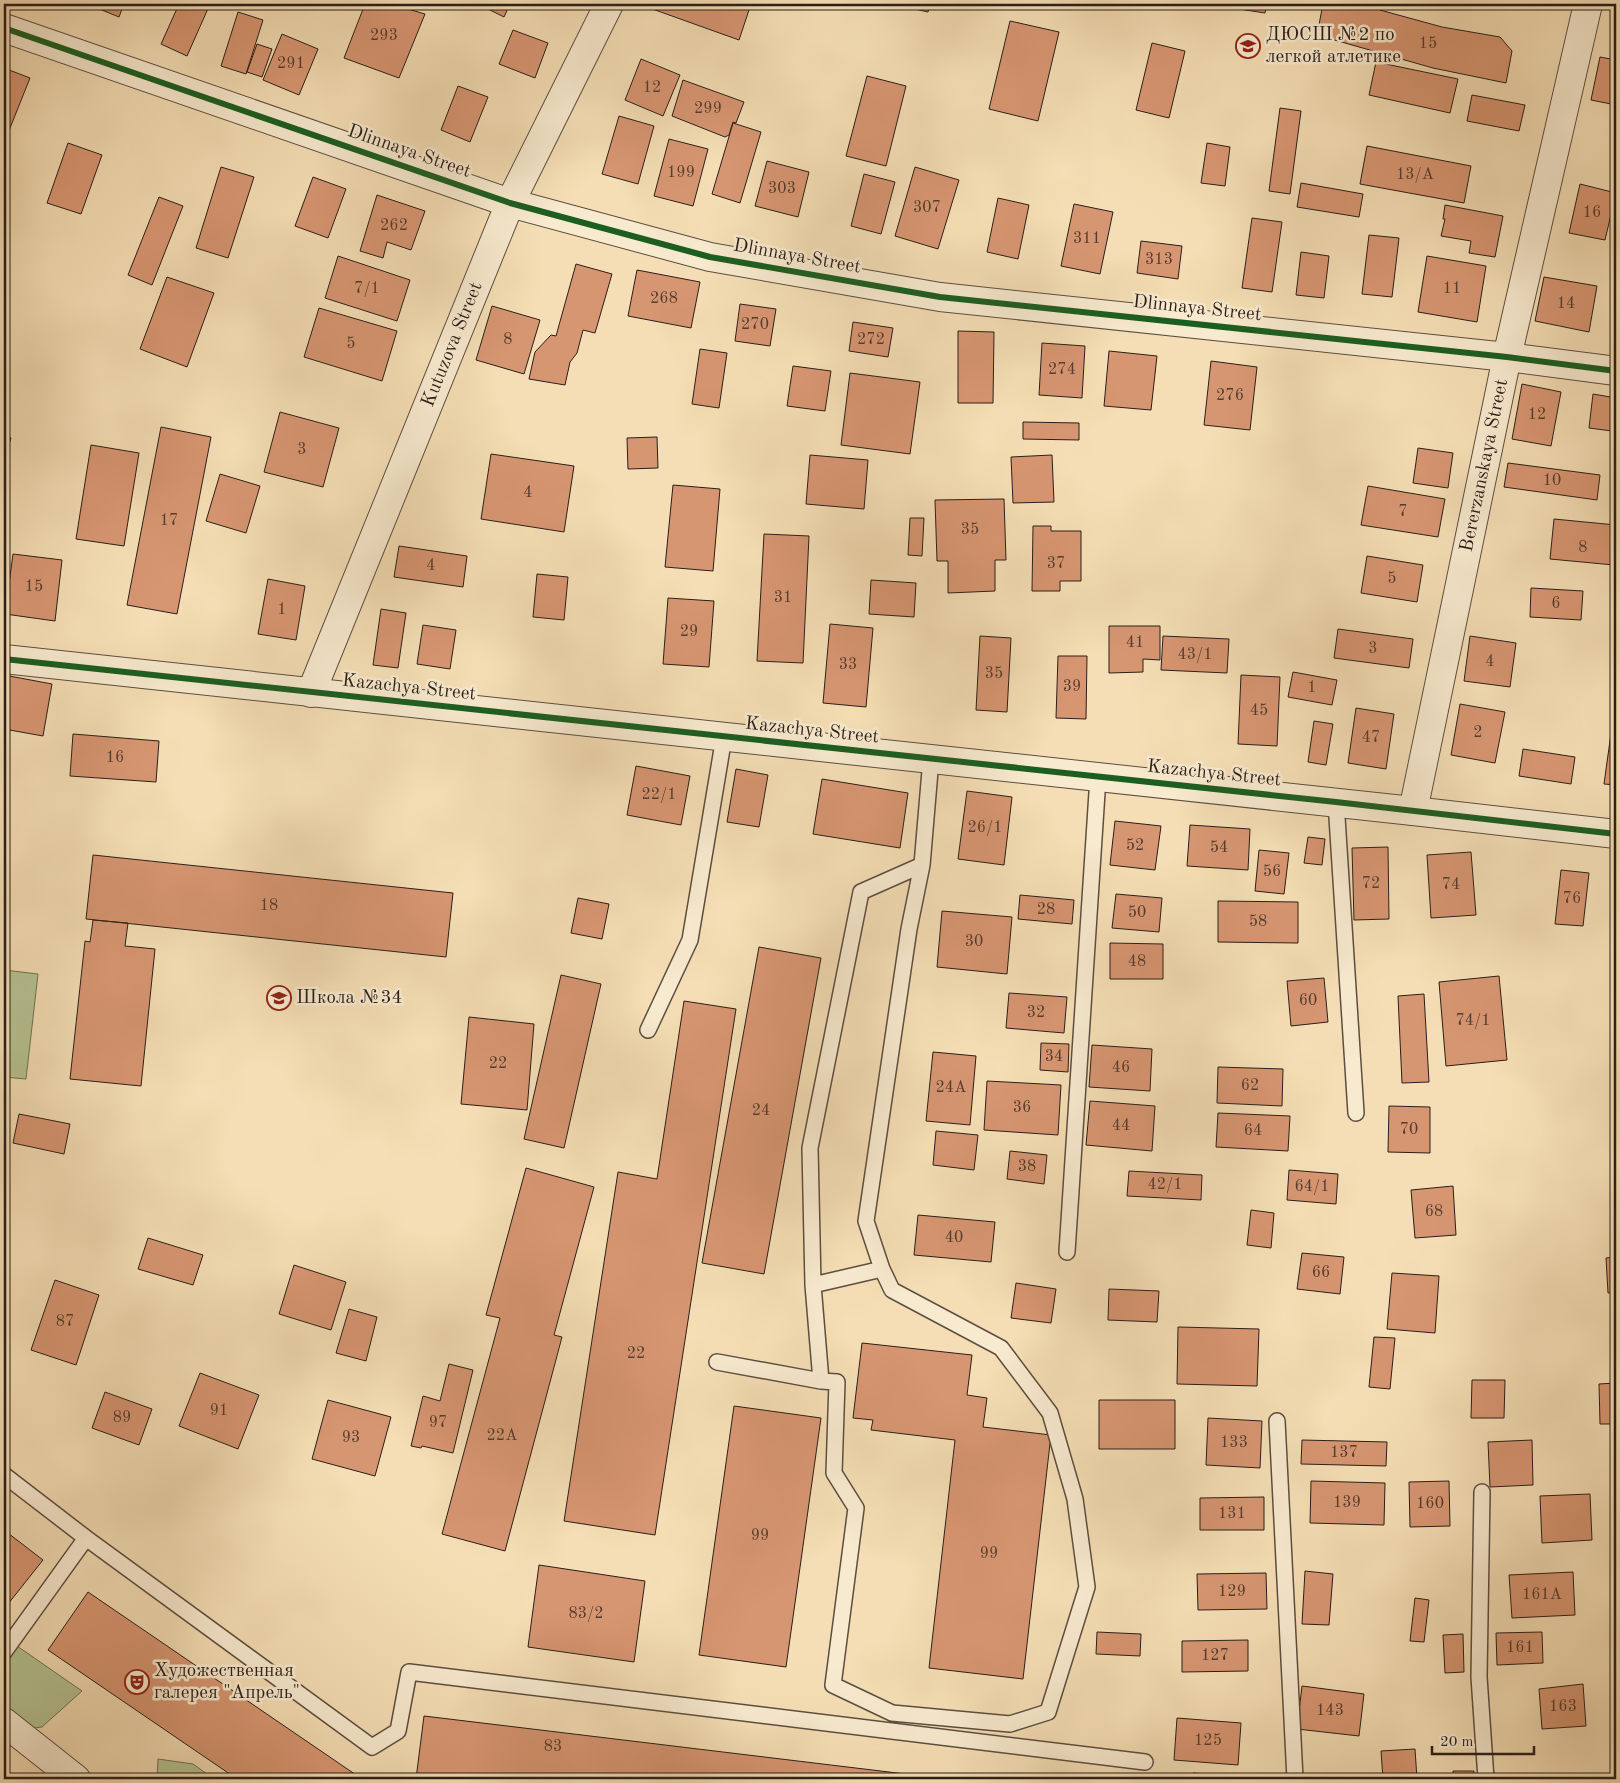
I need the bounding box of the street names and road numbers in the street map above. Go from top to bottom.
street label: Dlinnaya Street [345,122,473,182]
street label: Dlinnaya Street [732,236,862,278]
street label: Kutuzova Street [419,279,486,410]
street label: Dlinnaya Street [1132,293,1262,325]
street label: Bererzanskaya Street [1457,377,1512,554]
street label: Kazachya Street [341,672,477,704]
street label: Kazachya Street [744,715,880,747]
street label: Kazachya Street [1146,758,1282,790]

